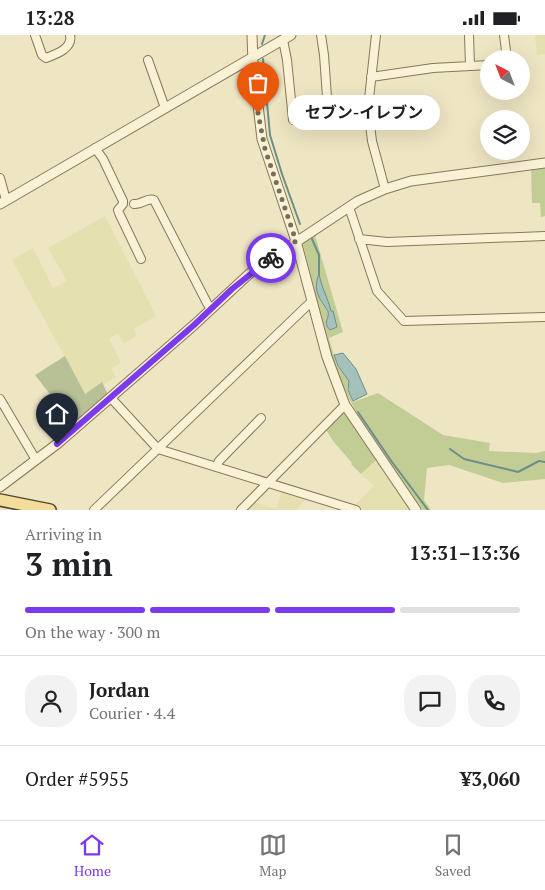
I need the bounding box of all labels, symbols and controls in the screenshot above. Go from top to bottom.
text: 13:28 [25,5,74,30]
north arrow [480,50,530,100]
map controls [480,50,530,160]
pin [237,62,279,113]
icon: bag [244,69,272,97]
callout: セブン-イレブン [288,95,440,131]
text: セブン-イレブン [305,101,423,123]
button: layers [480,110,530,160]
courier [246,233,296,283]
icon: bike [257,244,285,272]
pin [36,393,78,444]
icon: home [43,400,71,428]
text: Arriving in [25,523,102,545]
text: 13:31–13:36 [409,540,520,565]
text: 3 min [25,543,113,585]
text: On the way · 300 m [25,621,160,643]
button: person [25,675,77,727]
button: chat [404,675,456,727]
button: phone [468,675,520,727]
text: Jordan [89,677,150,702]
text: Courier · 4.4 [89,702,175,724]
text: Order #5955 [25,766,129,791]
text: ¥3,060 [461,766,520,791]
tab: Home [74,831,111,880]
tab: Map [259,831,287,880]
tab: Saved [435,831,471,880]

